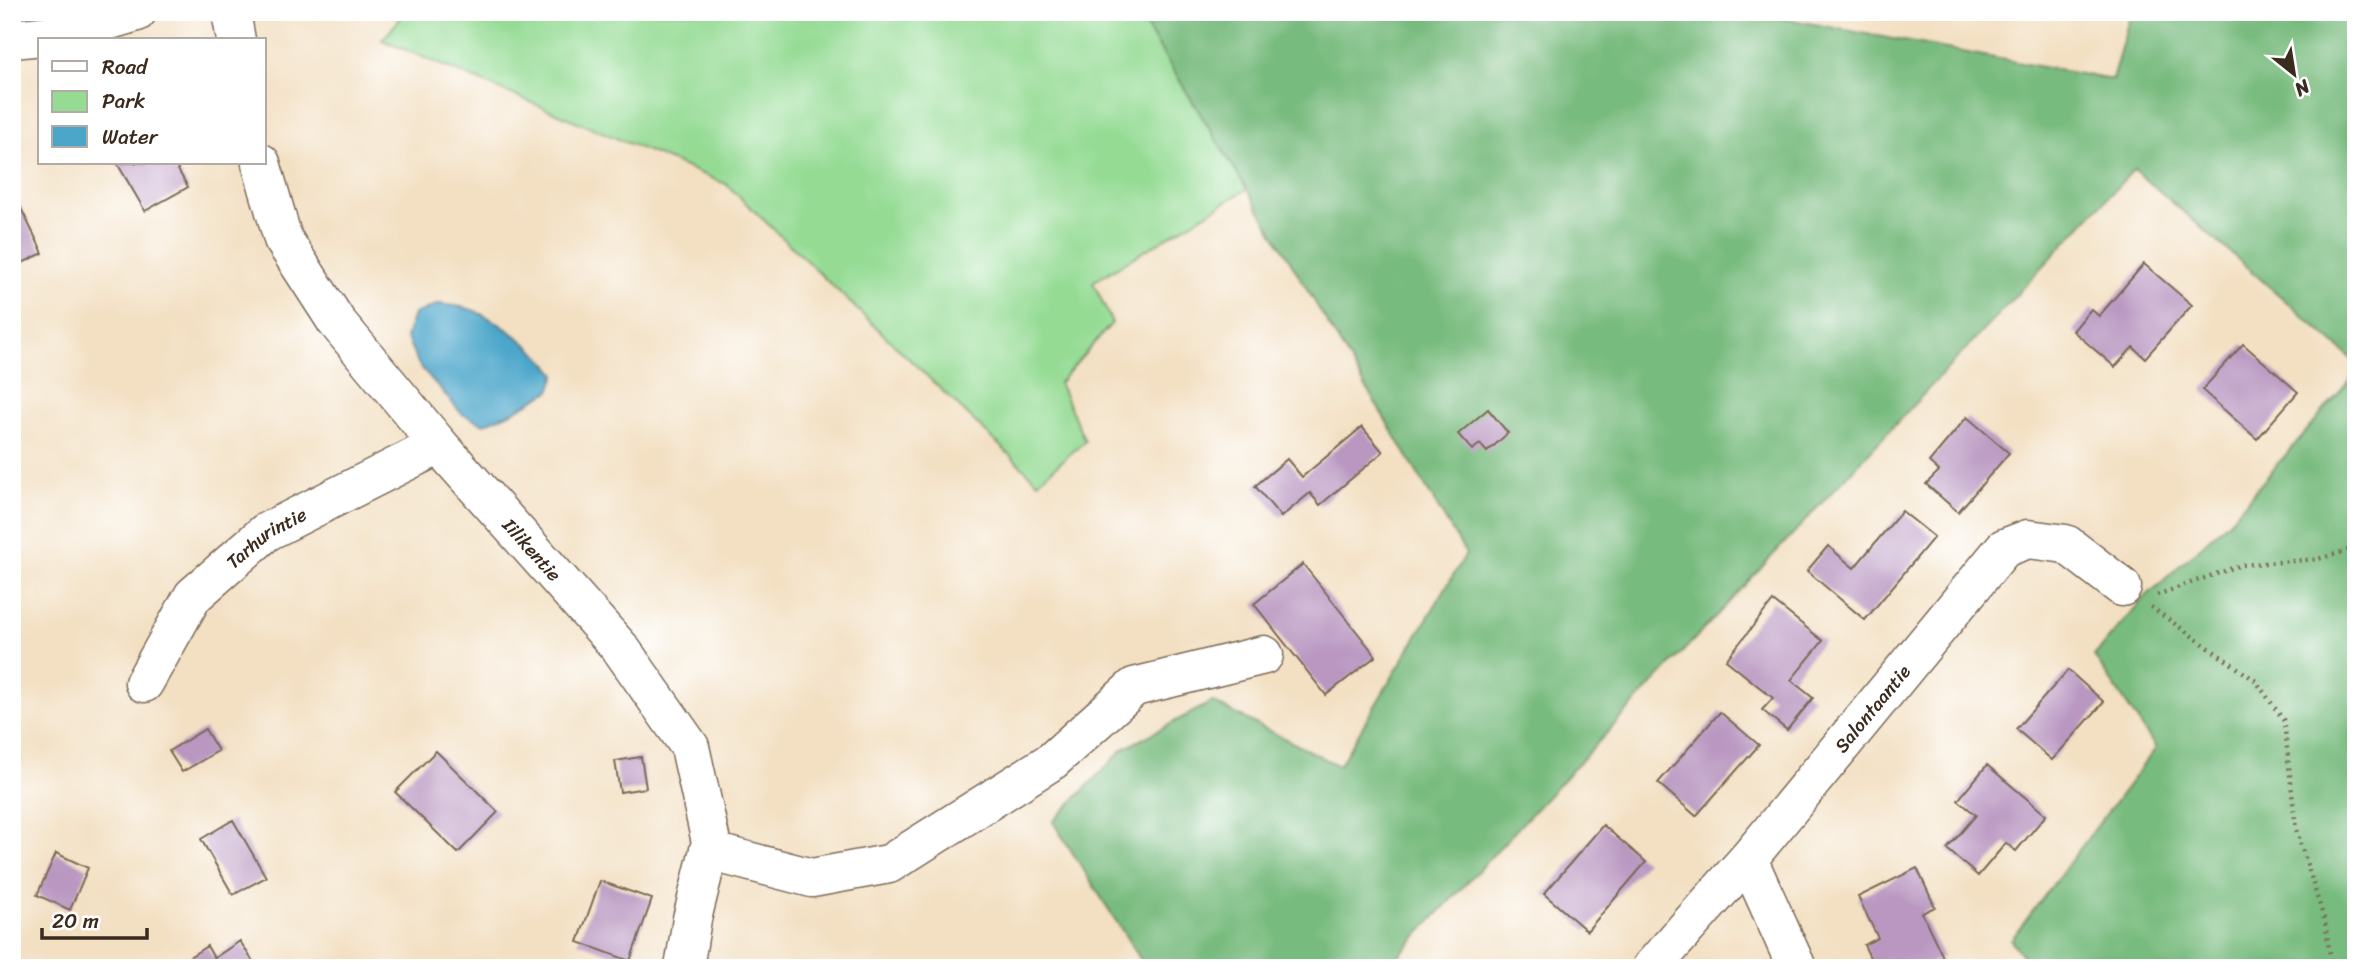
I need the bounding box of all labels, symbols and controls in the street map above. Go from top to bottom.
legend [38,38,266,164]
north arrow [2260,38,2330,108]
text: Road [102,48,149,86]
text: N [2288,70,2317,106]
text: Park [102,82,145,120]
text: Water [102,118,159,156]
street label: Tarhurintie [218,498,313,577]
street label: Iilikentie [494,509,570,589]
street label: Salontaantie [1825,657,1919,760]
scale bar [42,896,147,940]
text: 20 m [52,902,99,940]

